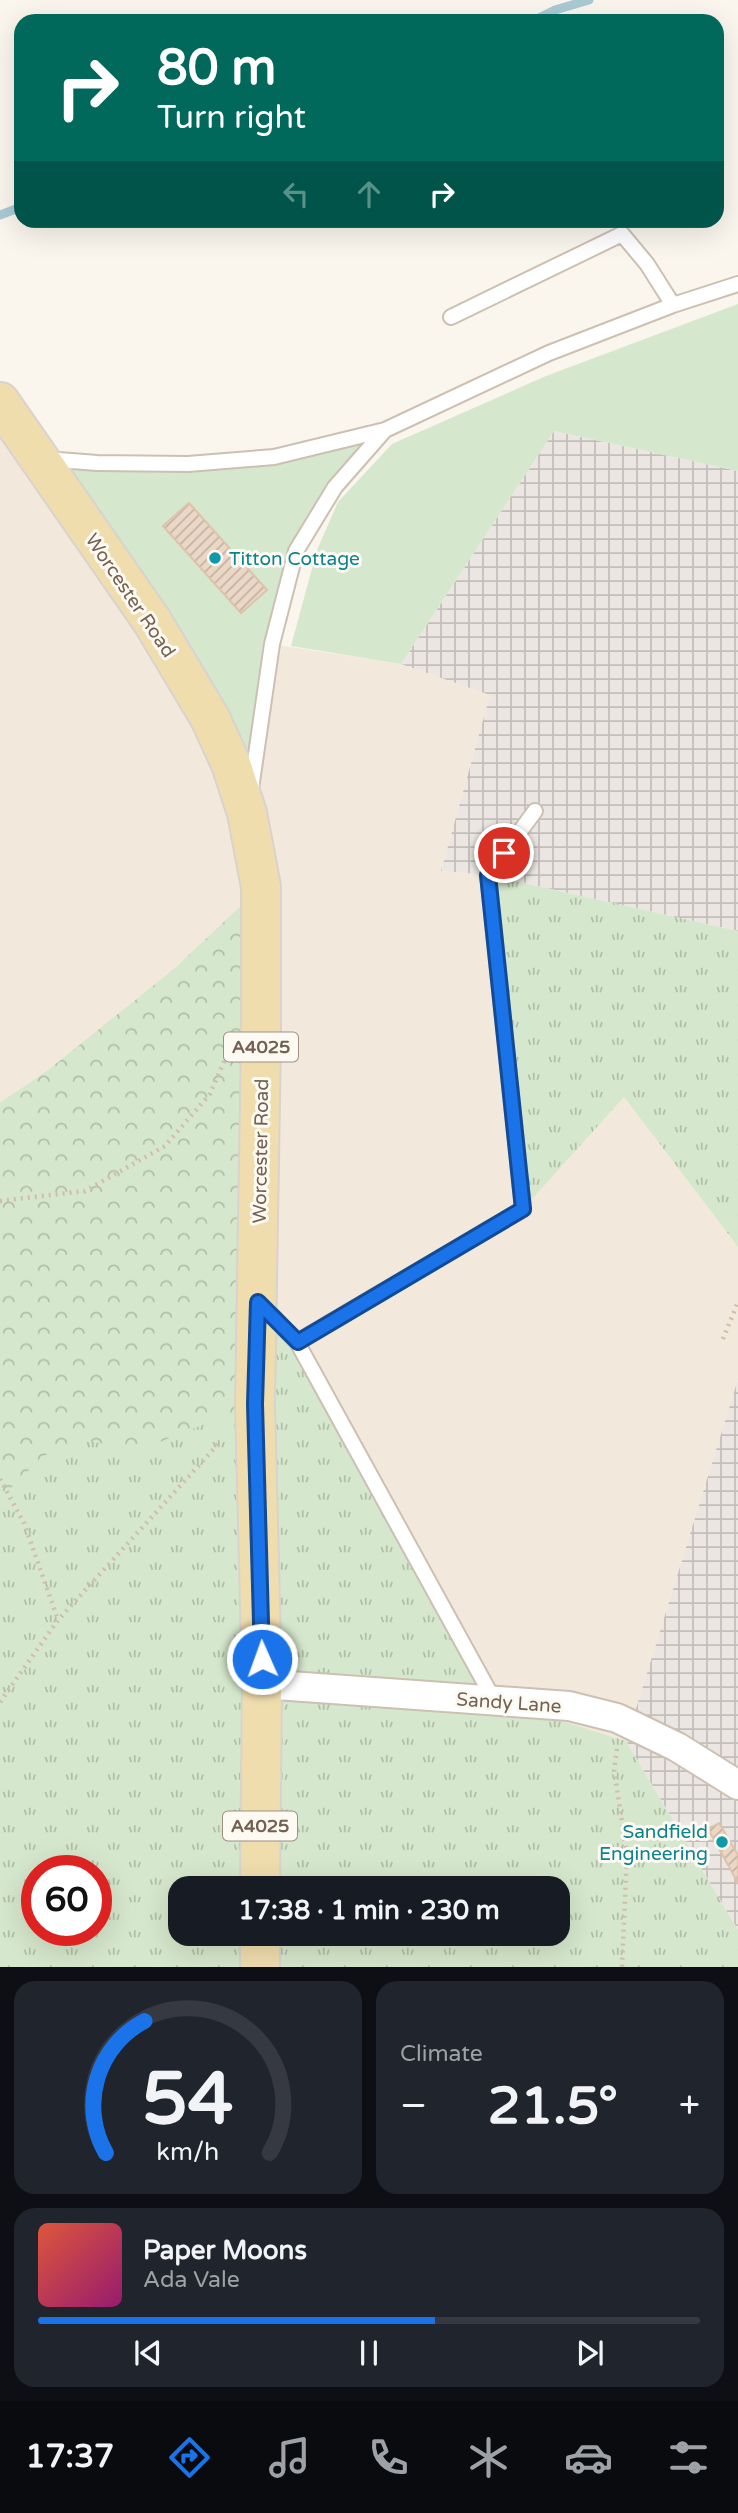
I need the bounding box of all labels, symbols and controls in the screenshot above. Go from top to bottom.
text: 80 m [157,39,276,98]
icon: right [42,42,133,133]
text: Turn right [157,99,306,137]
icon: left [277,175,315,213]
icon: ahead [350,175,388,213]
icon: right [423,175,461,213]
street label: Worcester Road [81,529,180,662]
place label: Titton Cottage [229,548,360,570]
marker: Titton Cottage [207,550,223,566]
pin [474,823,534,883]
icon: arrive [485,834,523,872]
road number: A4025 [224,1032,298,1062]
street label: Worcester Road [249,1079,273,1223]
position arrow [225,1622,299,1696]
street label: Sandy Lane [456,1688,562,1718]
road number: A4025 [223,1812,297,1840]
place label: Sandfield Engineering [599,1821,708,1865]
marker: Sandfield Engineering [714,1834,730,1850]
speed limit sign: 60 [21,1855,112,1946]
text: 17:38 · 1 min · 230 m [238,1895,500,1926]
text: Climate [400,2040,483,2068]
text: 54 [142,2057,234,2145]
text: 21.5° [488,2075,618,2138]
text: − [400,2083,427,2129]
text: + [679,2083,700,2129]
text: km/h [157,2137,219,2167]
text: Paper Moons [143,2235,307,2266]
text: Ada Vale [143,2266,240,2294]
icon: previous [129,2334,167,2372]
icon: pause [350,2334,388,2372]
icon: next [571,2334,609,2372]
icon: directions [165,2433,214,2482]
icon: music [265,2433,314,2482]
icon: phone [364,2433,413,2482]
icon: climate [464,2433,513,2482]
icon: car [564,2433,613,2482]
icon: filters [664,2433,713,2482]
text: 17:37 [25,2438,114,2476]

